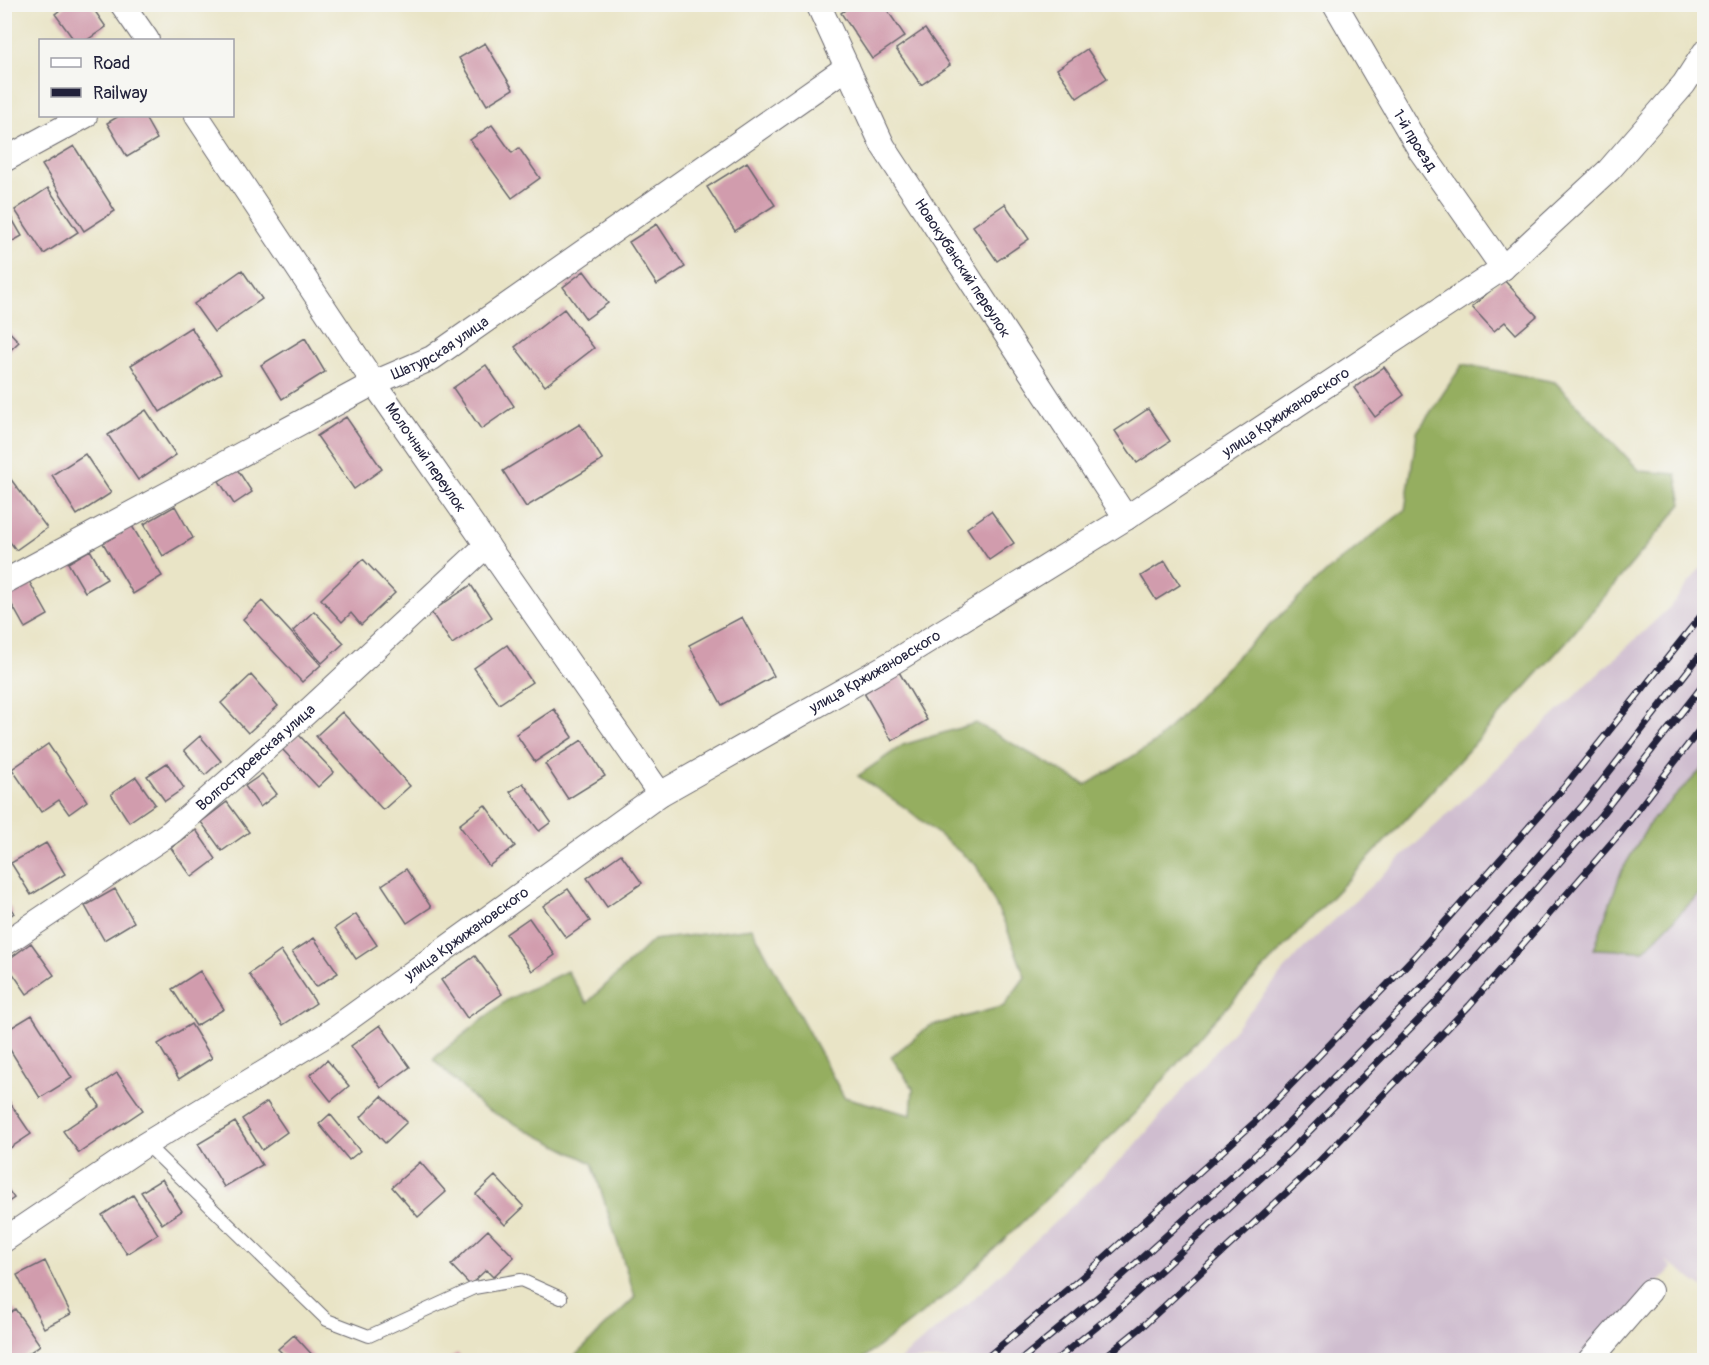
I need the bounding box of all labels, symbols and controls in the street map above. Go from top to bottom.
legend [39,39,234,117]
text: Road [93,52,130,75]
text: Railway [93,82,148,105]
street label: 1-й проезд [1389,106,1441,175]
street label: Новокубанский переулок [910,195,1015,342]
street label: Шатурская улица [388,312,492,384]
street label: улица Кржижановского [1218,363,1353,462]
street label: Молочный переулок [381,399,471,516]
street label: улица Кржижановского [805,626,944,718]
street label: Волгостроевская улица [192,700,319,815]
street label: улица Кржижановского [400,882,532,986]

